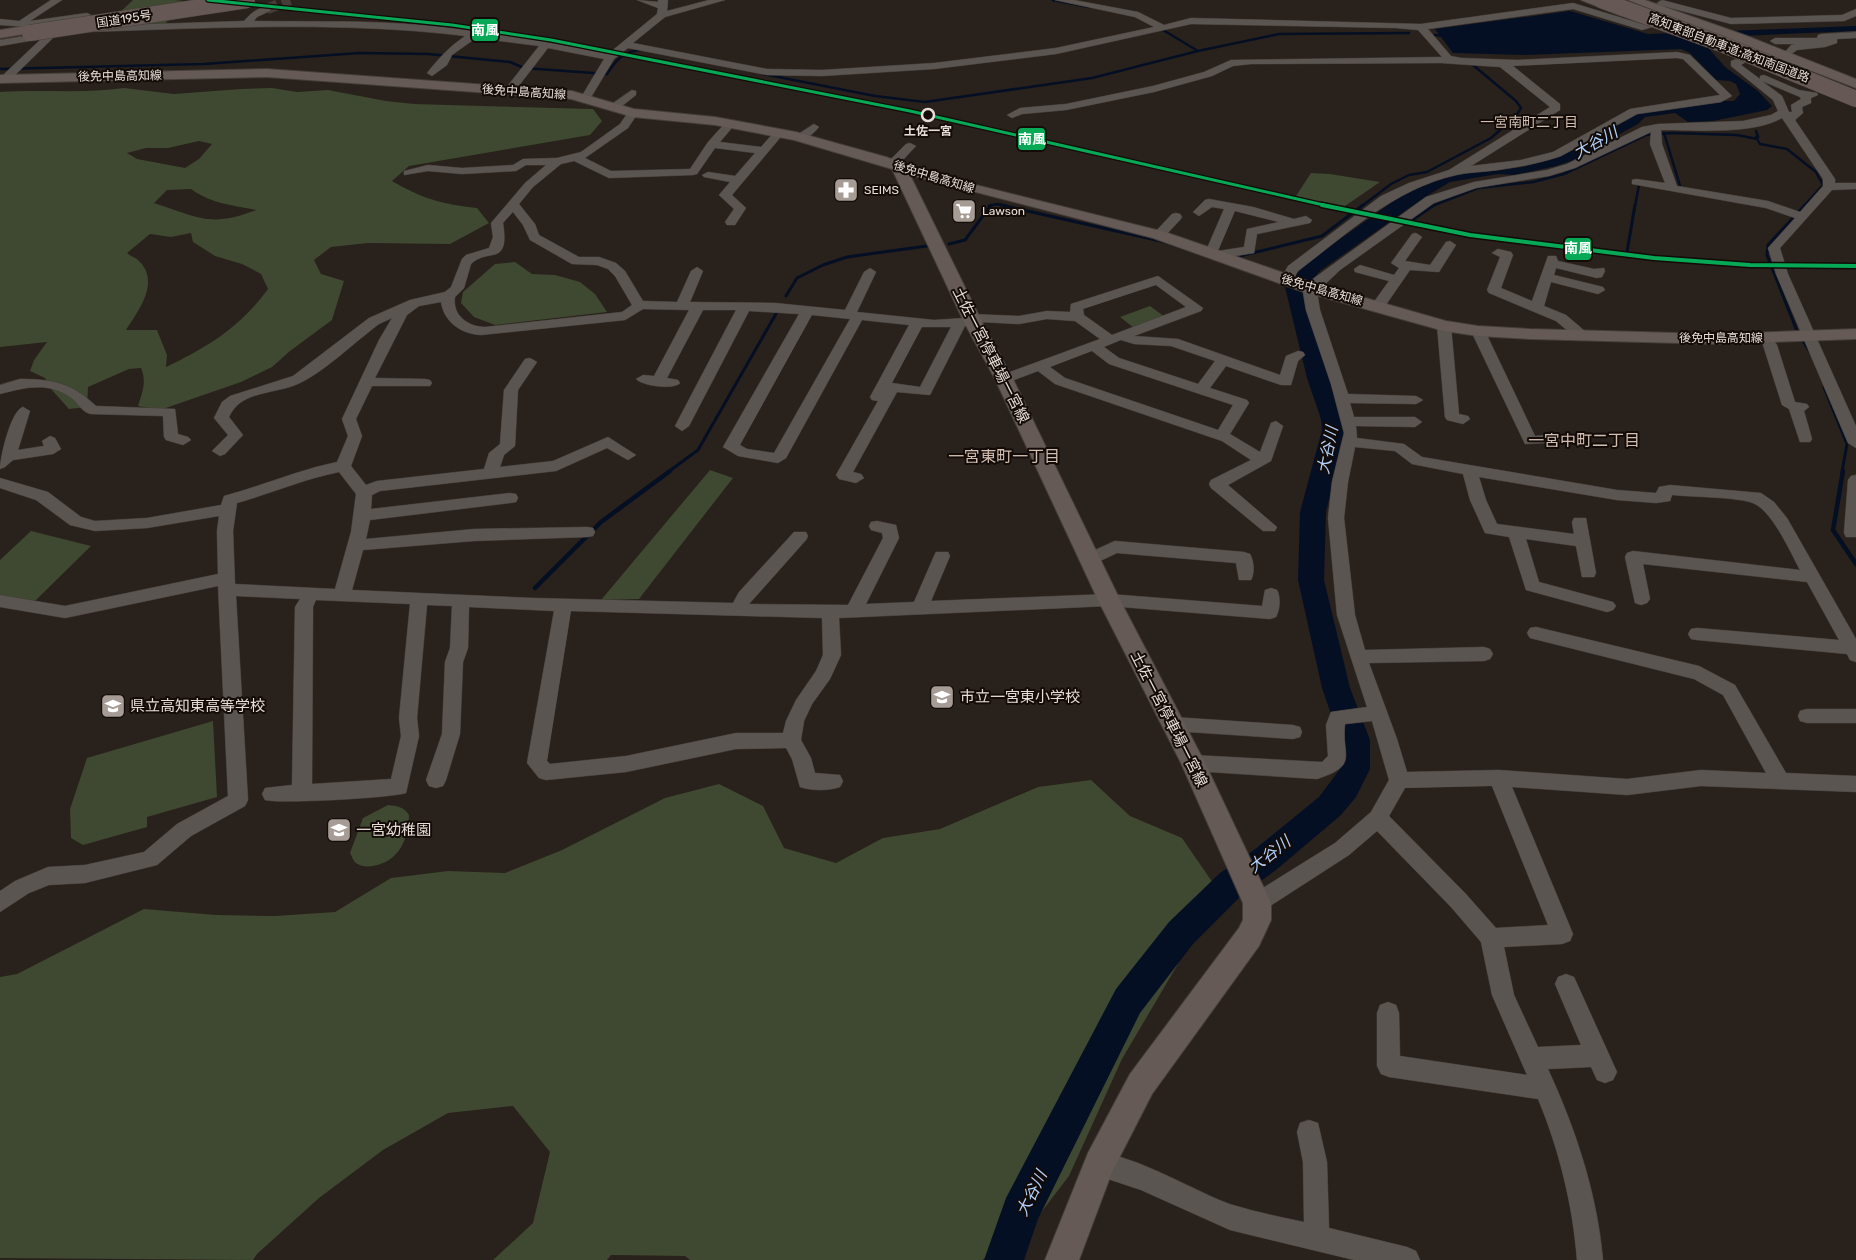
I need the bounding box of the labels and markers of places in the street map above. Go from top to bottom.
marker: 土佐一宮 [921,108,935,122]
place label: 土佐一宮 [904,124,952,138]
pharmacy icon: SEIMS [833,177,859,203]
place label: SEIMS [864,183,899,197]
supermarket icon: Lawson [951,198,977,224]
place label: Lawson [982,204,1025,218]
school or university icon: 市立一宮東小学校 [929,684,955,710]
place label: 市立一宮東小学校 [960,688,1080,706]
school or university icon: 県立高知東高等学校 [100,693,126,719]
place label: 県立高知東高等学校 [130,697,265,715]
school or university icon: 一宮幼稚園 [326,817,352,843]
place label: 一宮幼稚園 [356,821,431,839]

